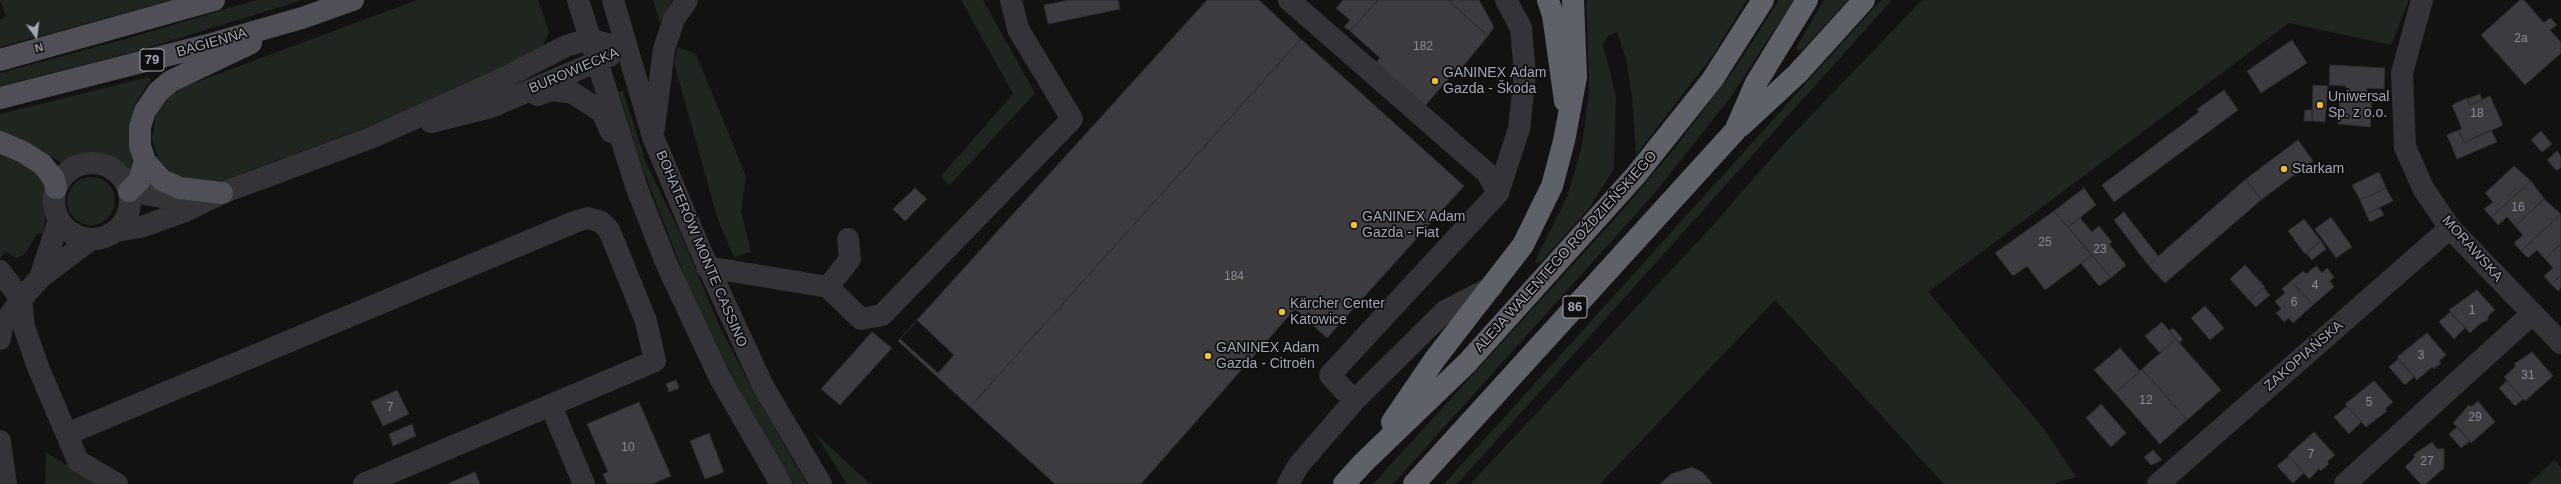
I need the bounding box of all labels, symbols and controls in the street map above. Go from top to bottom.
north arrow [16,16,56,56]
street label: BAGIENNA [175,25,249,61]
house number: 2a [2514,32,2528,46]
house number: 182 [1413,40,1433,54]
text: N [34,41,44,54]
street label: BUROWIECKA [527,45,621,97]
road number: 79 [140,49,164,71]
place label: GANINEX Adam Gazda - Škoda [1443,65,1546,98]
marker: GANINEX Adam Gazda - Škoda [1430,76,1440,86]
place label: Uniwersal Sp. z o.o. [2328,89,2389,122]
marker: Uniwersal Sp. z o.o. [2315,100,2325,110]
house number: 18 [2470,107,2484,121]
street label: BOHATERÓW MONTE CASSINO [652,148,750,350]
street label: ALEJA WALENTEGO ROŹDZIEŃSKIEGO [1471,148,1661,356]
place label: Starkam [2292,161,2344,177]
marker: Starkam [2279,164,2289,174]
house number: 16 [2511,201,2525,215]
place label: GANINEX Adam Gazda - Fiat [1362,209,1465,242]
street label: MORAWSKA [2438,213,2506,285]
marker: GANINEX Adam Gazda - Fiat [1349,220,1359,230]
house number: 25 [2038,236,2052,250]
house number: 23 [2093,243,2107,257]
house number: 184 [1224,270,1244,284]
house number: 4 [2312,279,2318,293]
place label: Kärcher Center Katowice [1290,296,1385,328]
road number: 86 [1563,296,1587,318]
house number: 6 [2291,296,2297,310]
house number: 1 [2469,304,2475,318]
marker: Kärcher Center Katowice [1277,307,1287,317]
street label: ZAKOPIAŃSKA [2261,317,2347,395]
place label: GANINEX Adam Gazda - Citroën [1216,340,1319,372]
house number: 3 [2418,349,2424,363]
marker: GANINEX Adam Gazda - Citroën [1203,351,1213,361]
house number: 31 [2521,369,2535,383]
house number: 12 [2139,394,2153,408]
house number: 5 [2366,396,2372,410]
house number: 7 [387,401,393,415]
house number: 29 [2468,411,2482,425]
house number: 10 [621,441,635,455]
house number: 7 [2308,448,2314,462]
house number: 27 [2420,455,2434,469]

